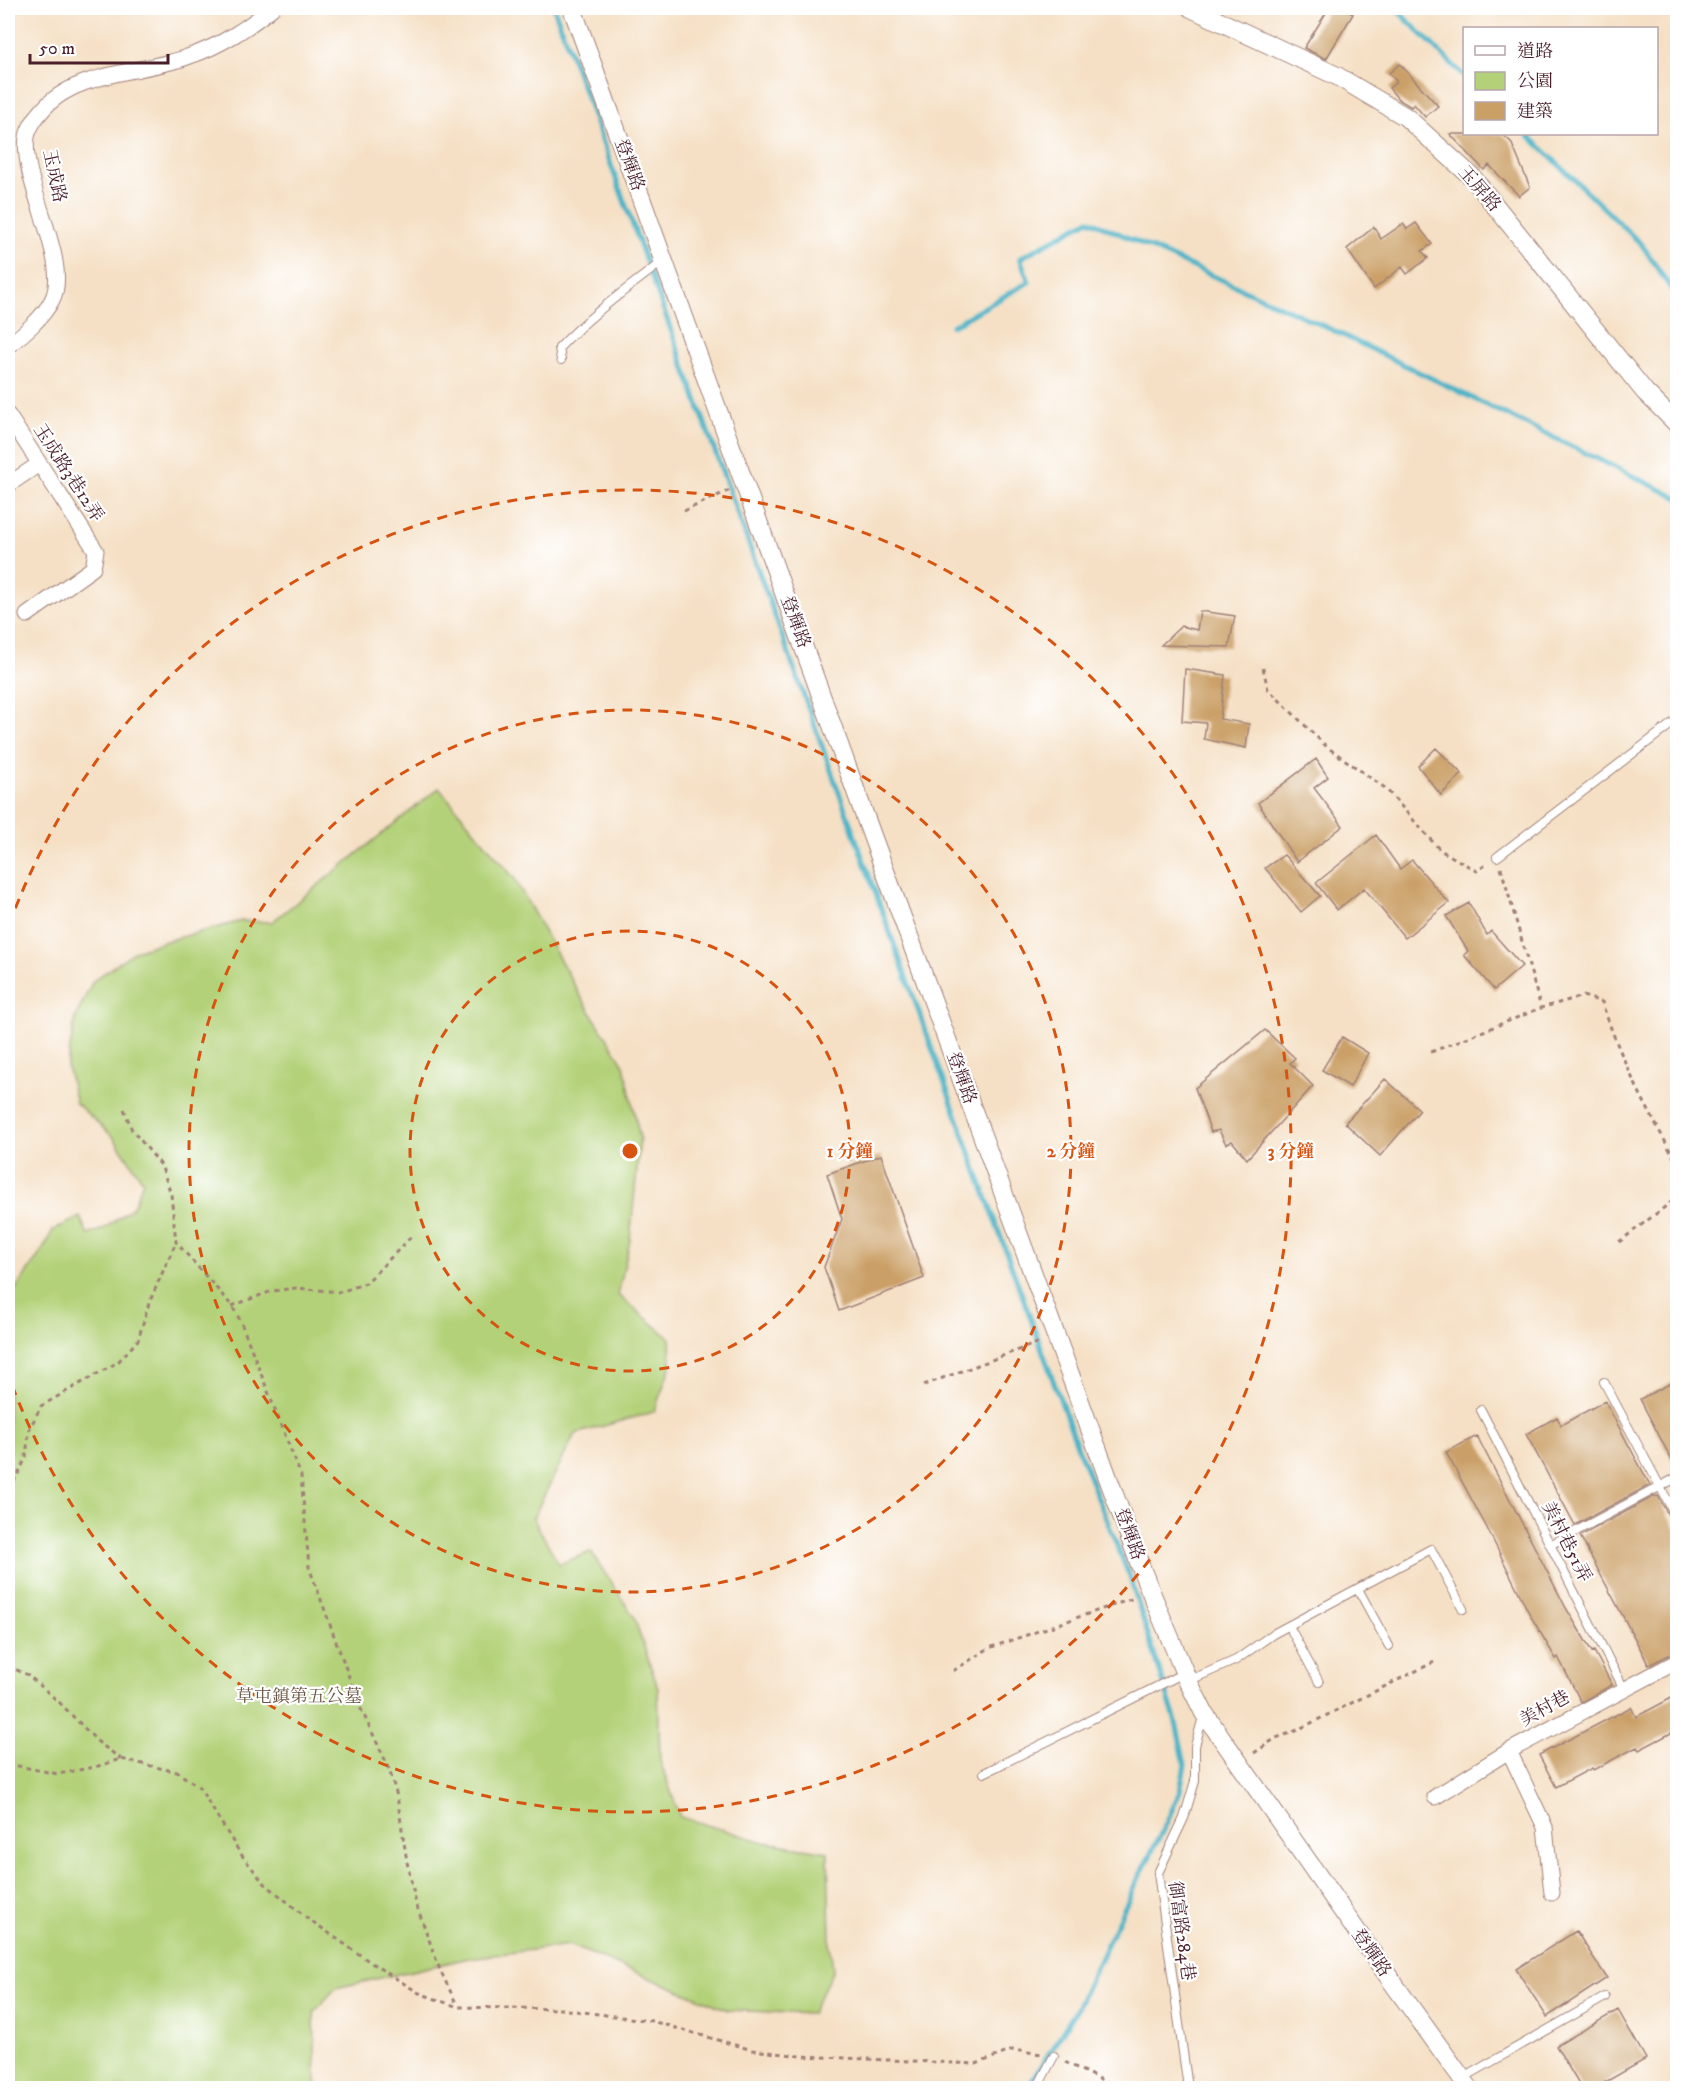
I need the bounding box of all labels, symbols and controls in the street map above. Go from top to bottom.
scale bar [30,27,168,65]
legend [1463,27,1658,135]
text: 50 m [39,38,75,60]
text: 道路 [1517,41,1553,63]
text: 公園 [1517,71,1553,93]
text: 建築 [1517,101,1553,123]
street label: 登輝路 [609,136,649,194]
street label: 玉成路 [38,147,70,205]
street label: 玉屏路 [1453,161,1505,217]
street label: 玉成路3巷12弄 [28,420,108,526]
street label: 登輝路 [775,593,815,651]
street label: 登輝路 [941,1049,981,1107]
centre of rings [620,1141,640,1161]
text: 1 分鐘 [827,1141,873,1163]
text: 2 分鐘 [1047,1141,1095,1163]
text: 3 分鐘 [1268,1141,1314,1163]
street label: 美村巷51弄 [1536,1498,1596,1586]
street label: 登輝路 [1109,1505,1149,1563]
park label: 草屯鎮第五公墓 [236,1686,362,1708]
street label: 美村巷 [1516,1686,1574,1732]
street label: 御富路284巷 [1163,1880,1199,1982]
street label: 登輝路 [1347,1925,1395,1981]

